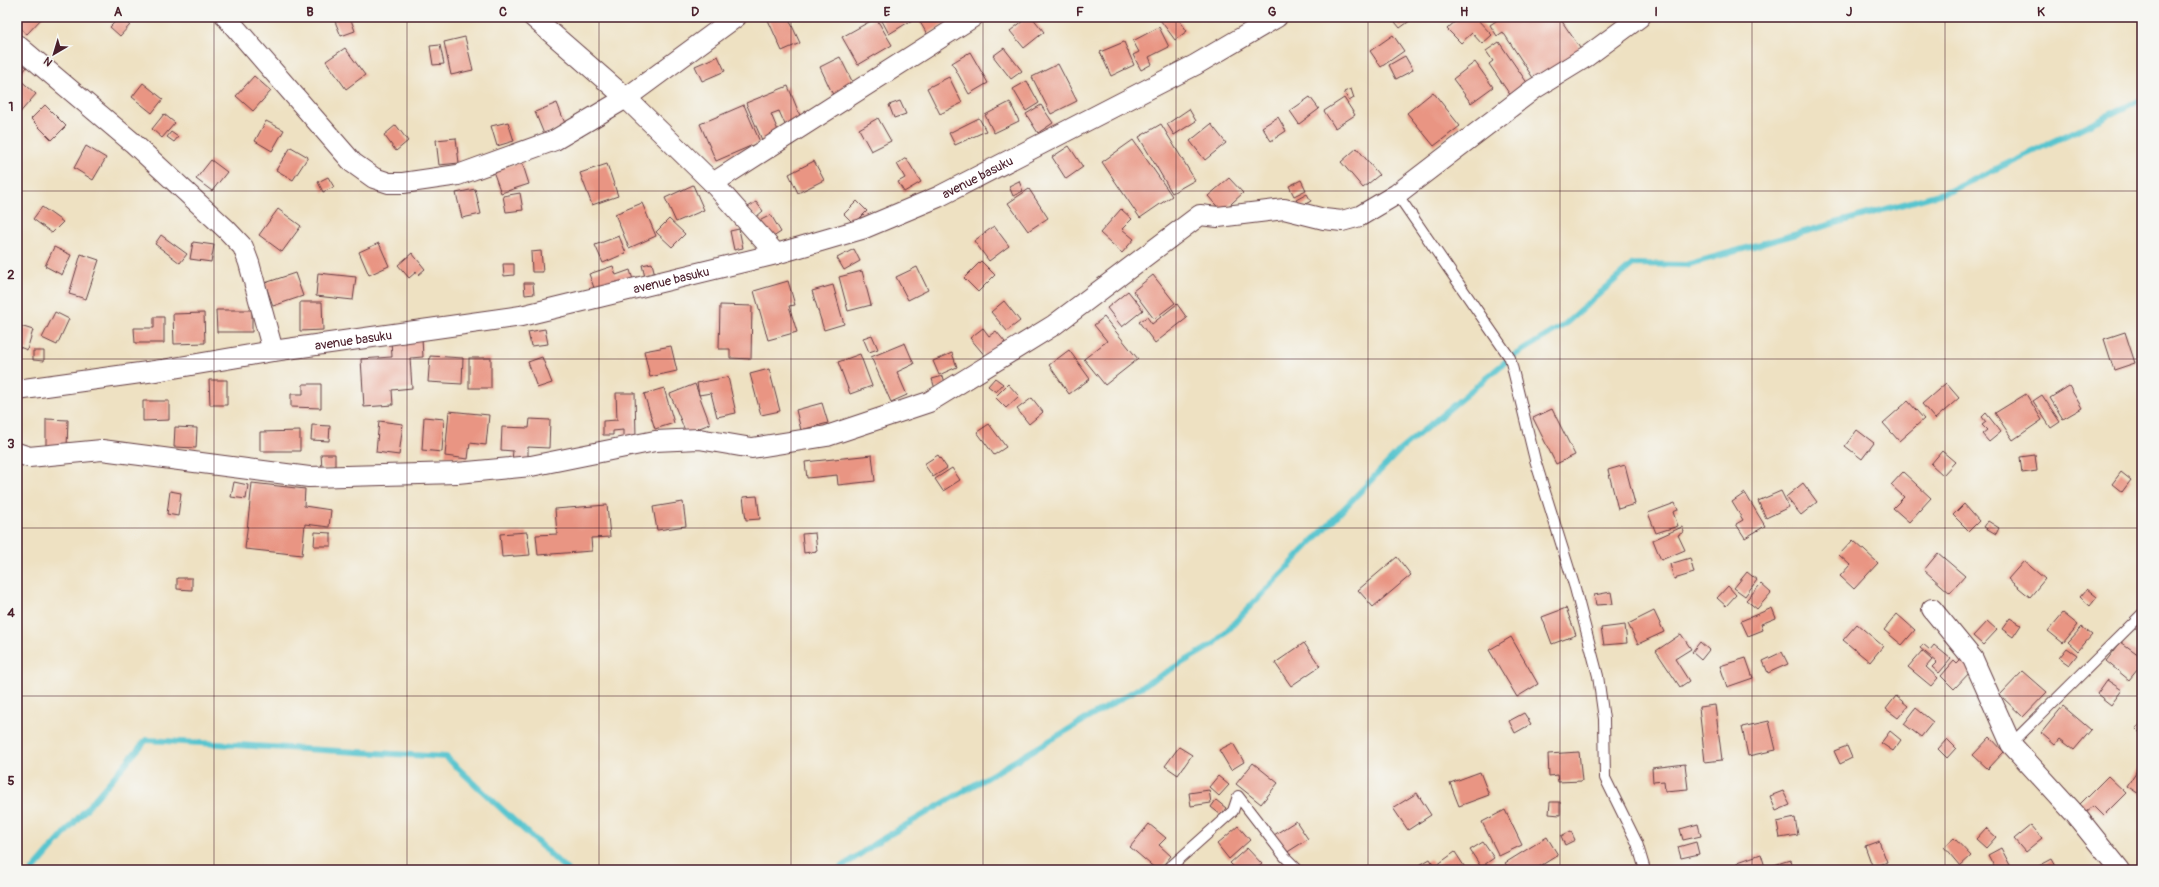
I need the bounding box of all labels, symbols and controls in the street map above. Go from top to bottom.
text: A [114,4,123,20]
text: B [306,4,314,20]
text: C [499,4,507,20]
text: D [691,4,699,20]
text: E [884,4,891,20]
text: F [1076,4,1084,20]
text: G [1268,4,1277,20]
text: H [1460,4,1468,20]
text: I [1654,4,1658,20]
text: J [1846,4,1852,20]
text: K [2037,4,2045,20]
north arrow [34,34,74,74]
text: N [41,54,55,69]
text: 1 [8,99,14,115]
street label: avenue basuku [939,153,1016,203]
street label: avenue basuku [632,264,711,297]
text: 2 [7,267,15,283]
street label: avenue basuku [314,327,393,354]
text: 3 [7,436,15,452]
text: 4 [7,605,15,621]
text: 5 [7,773,15,789]

